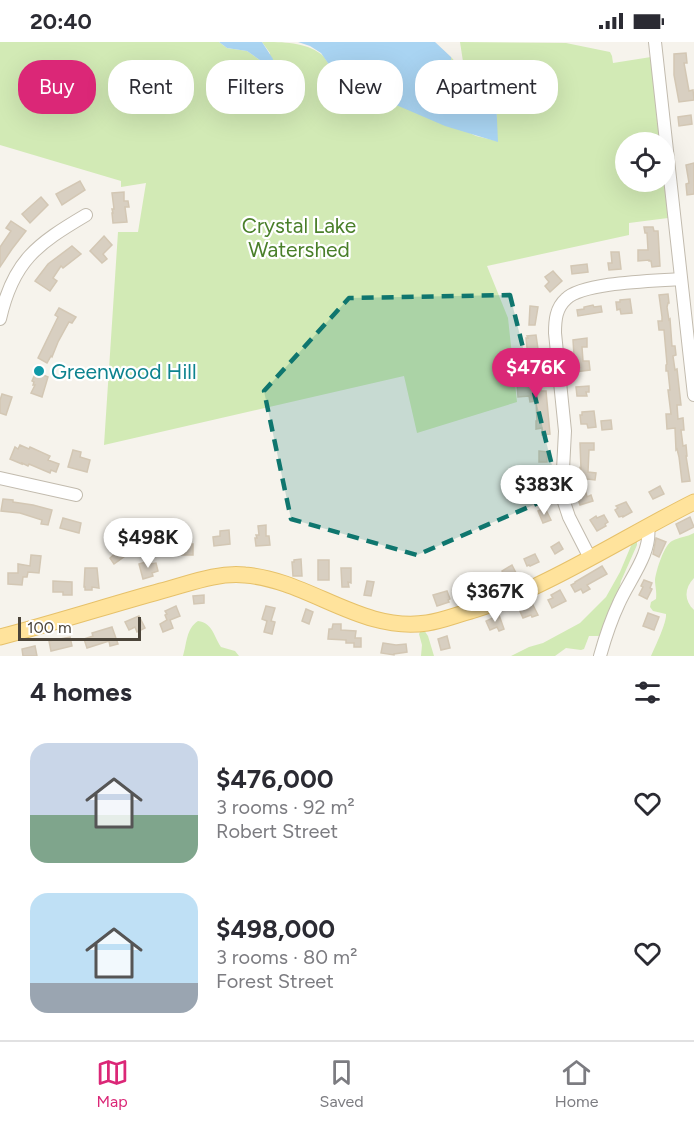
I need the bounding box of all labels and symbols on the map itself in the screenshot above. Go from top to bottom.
park label: Crystal Lake Watershed [242,213,356,262]
pin: $476K [494,348,578,399]
place label: Greenwood Hill [51,359,197,384]
marker: Greenwood Hill [32,364,46,378]
pin: $383K [502,465,586,516]
pin: $498K [106,518,190,569]
pin: $367K [453,572,537,623]
scale bar [18,614,141,642]

